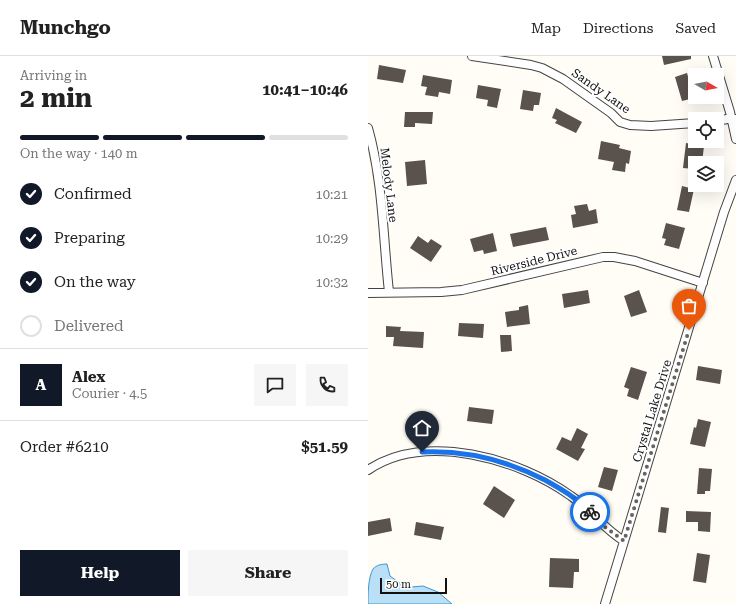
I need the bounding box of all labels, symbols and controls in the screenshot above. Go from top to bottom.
text: Munchgo [20,16,111,39]
text: Map [531,20,561,36]
text: Directions [583,20,653,36]
text: Saved [675,20,716,36]
street label: Sandy Lane [569,66,633,116]
text: Arriving in [20,68,87,83]
north arrow [688,68,724,104]
map controls [688,68,724,192]
text: 10:41–10:46 [262,81,348,99]
text: 2 min [20,83,92,113]
button: locate [688,112,724,148]
text: On the way · 140 m [20,146,137,161]
street label: Melody Lane [377,147,401,224]
button: layers [688,156,724,192]
icon: check [20,183,42,205]
text: Confirmed [54,185,132,203]
text: 10:21 [316,187,348,202]
icon: check [20,227,42,249]
text: Preparing [54,229,125,247]
text: 10:29 [316,231,348,246]
street label: Riverside Drive [489,243,579,279]
icon: check [20,271,42,293]
text: On the way [54,273,136,291]
text: 10:32 [316,275,348,290]
pin [672,289,706,330]
icon: bag [678,295,700,317]
text: Delivered [54,317,124,335]
street label: Crystal Lake Drive [630,358,674,464]
button: chat [254,364,296,406]
button: phone [306,364,348,406]
text: Alex [72,368,105,386]
text: A [36,376,46,394]
text: Courier · 4.5 [72,386,147,401]
pin [405,411,439,452]
icon: home [411,417,433,439]
text: Order #6210 [20,438,109,456]
text: $51.59 [301,438,348,456]
courier [570,492,610,532]
icon: bike [579,501,601,523]
button: Help [20,550,180,596]
button: Share [188,550,348,596]
scale bar [380,576,447,595]
text: 50 m [386,578,411,591]

